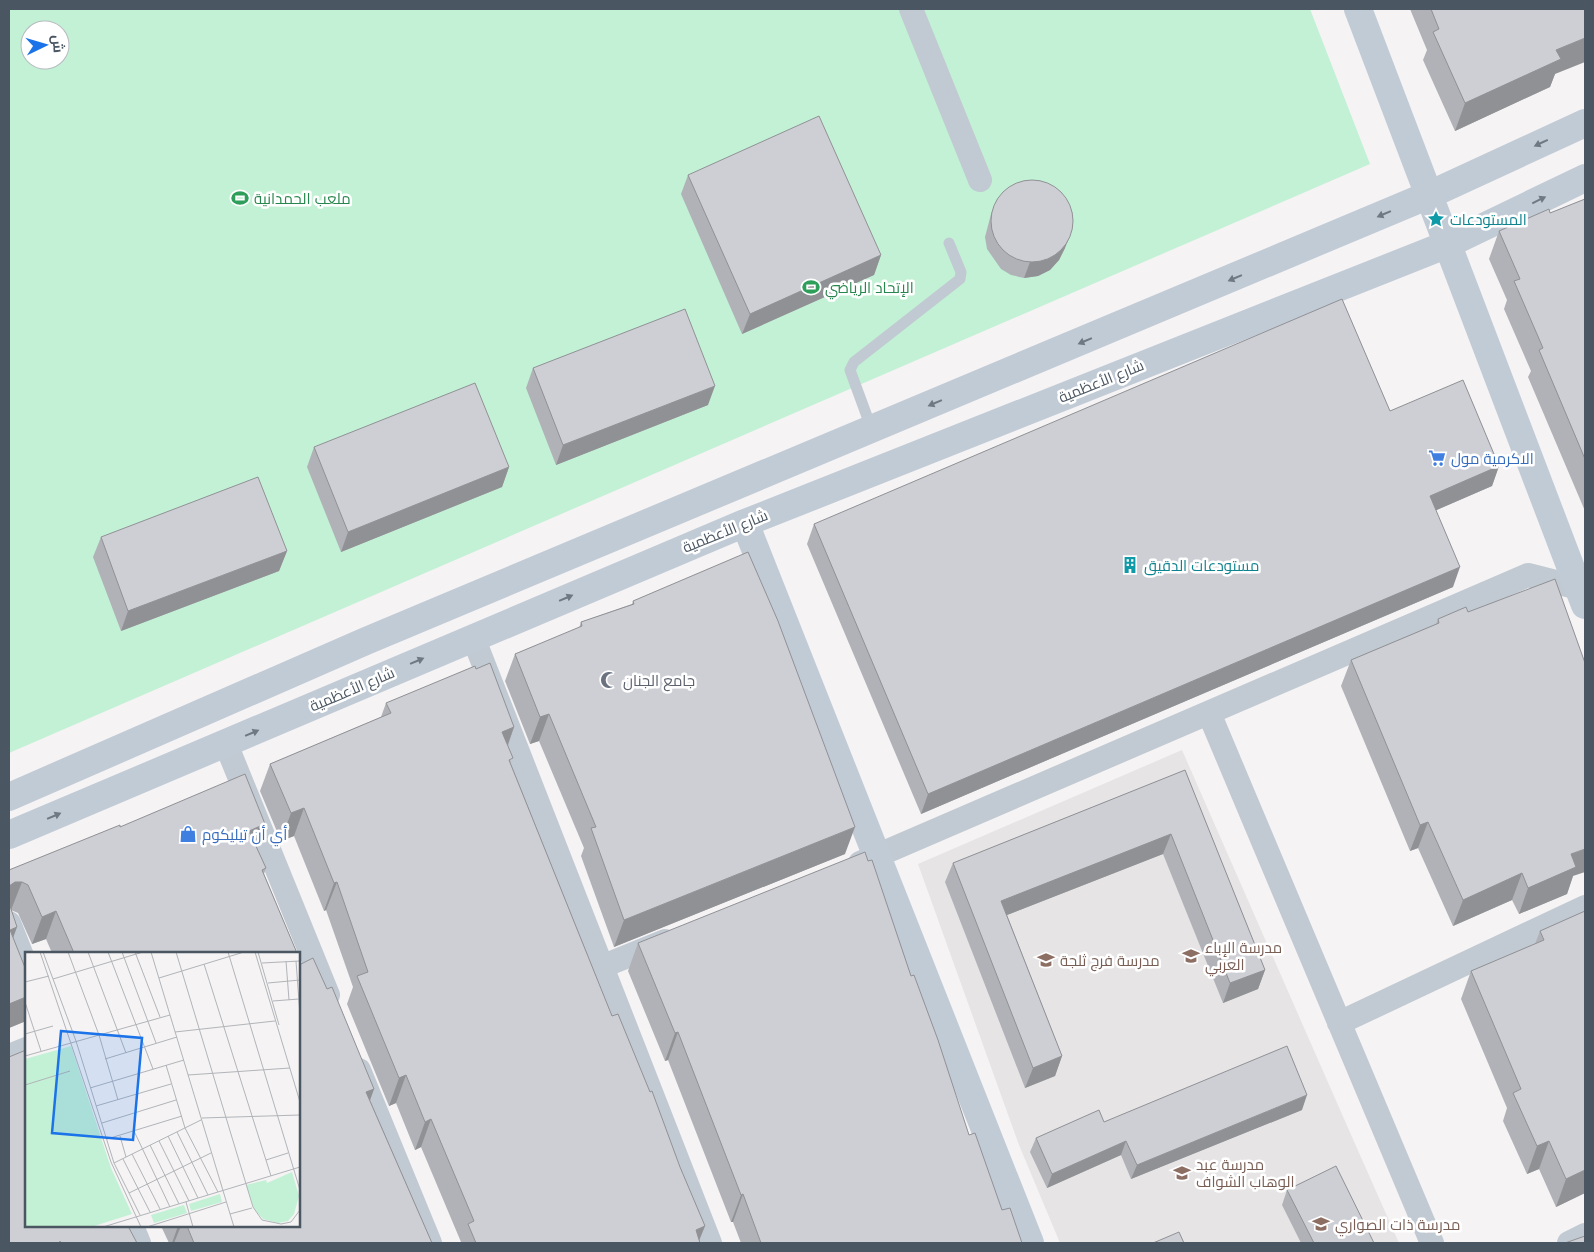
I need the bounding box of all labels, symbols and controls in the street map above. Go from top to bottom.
north arrow [20,20,70,70]
text: ش [48,34,68,54]
one-way arrow [1534,140,1548,148]
sports icon: ملعب الحمدانية [230,188,250,208]
place label: ملعب الحمدانية [254,189,351,208]
one-way arrow [1532,196,1547,204]
place icon: المستودعات [1426,209,1446,229]
place label: المستودعات [1450,210,1527,229]
one-way arrow [1377,211,1391,219]
one-way arrow [1228,274,1242,282]
sports icon: الإتحاد الرياضي [801,277,821,297]
place label: الإتحاد الرياضي [825,278,914,300]
one-way arrow [1077,337,1092,345]
street label: شارع الأعظمية [1056,355,1147,409]
one-way arrow [928,400,942,408]
supermarket icon: الاكرمية مول [1427,448,1447,468]
place label: الاكرمية مول [1451,449,1534,468]
street label: شارع الأعظمية [680,505,771,559]
building icon: مستودعات الدقيق [1120,555,1140,575]
place label: مستودعات الدقيق [1144,556,1259,576]
one-way arrow [559,593,574,601]
one-way arrow [410,657,424,665]
street label: شارع الأعظمية [307,663,398,717]
mosque icon: جامع الجنان [599,670,619,690]
place label: جامع الجنان [623,671,695,692]
one-way arrow [245,728,259,736]
one-way arrow [47,812,61,820]
shop icon: أي أن تيليكوم [178,824,198,844]
place label: أي أن تيليكوم [202,825,287,847]
place label: مدرسة الإباء العربي [1205,938,1282,977]
school or university icon: مدرسة الإباء العربي [1181,946,1201,966]
school or university icon: مدرسة فرج ثلجة [1036,950,1056,970]
place label: مدرسة فرج ثلجة [1060,951,1160,972]
inset map [25,952,300,1227]
place label: مدرسة عبد الوهاب الشواف [1196,1155,1295,1191]
school or university icon: مدرسة عبد الوهاب الشواف [1172,1163,1192,1183]
school or university icon: مدرسة ذات الصواري [1311,1214,1331,1234]
place label: مدرسة ذات الصواري [1335,1215,1460,1237]

